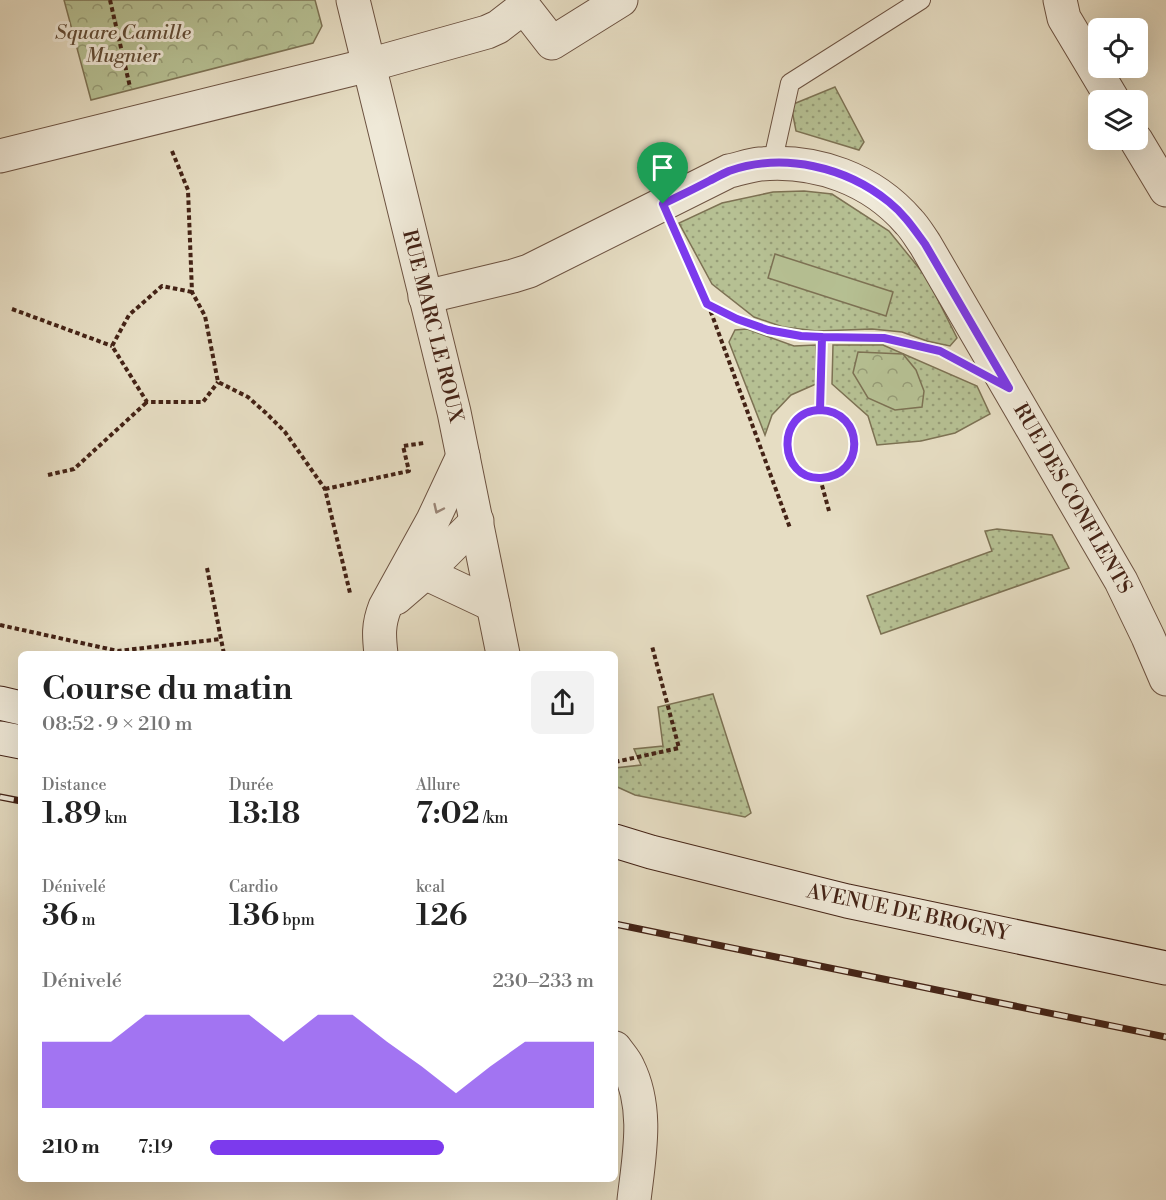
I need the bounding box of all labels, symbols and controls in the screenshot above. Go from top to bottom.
map controls [1088,18,1148,150]
button: locate [1088,18,1148,78]
park label: Square Camille Mugnier [55,21,192,69]
button: layers [1088,90,1148,150]
pin [637,142,688,204]
icon: arrive [646,151,679,184]
street label: RUE MARC LE ROUX [396,227,468,425]
street label: RUE DES CONFLENTS [1007,399,1137,599]
one-way arrow [434,503,446,514]
text: Course du matin [42,669,293,710]
button: share [531,671,594,734]
text: 08:52 · 9 × 210 m [42,712,192,737]
text: Distance [42,775,107,795]
text: Durée [229,775,274,795]
text: Allure [416,775,460,795]
text: 1.89 [42,795,102,833]
text: 13:18 [229,795,300,833]
text: 7:02 [416,795,480,833]
text: km [102,808,127,828]
text: /km [480,808,508,828]
text: Dénivelé [42,877,106,897]
text: Cardio [229,877,278,897]
text: kcal [416,877,445,897]
street label: AVENUE DE BROGNY [803,879,1013,947]
text: 36 [42,897,78,935]
text: 136 [229,897,279,935]
text: 126 [416,897,467,935]
text: m [78,910,96,930]
text: bpm [279,910,315,930]
text: Dénivelé [42,969,122,994]
text: 230–233 m [492,969,594,994]
text: 210 m [42,1135,100,1160]
text: 7:19 [138,1135,173,1160]

